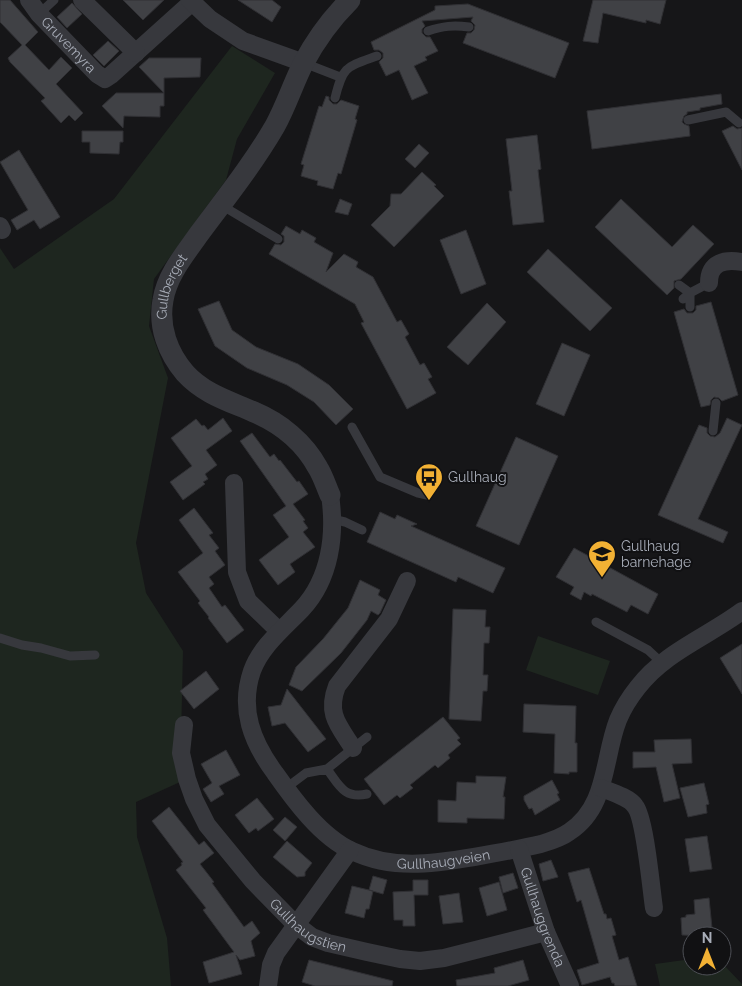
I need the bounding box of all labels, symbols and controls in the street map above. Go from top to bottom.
street label: Gruvemyra [38,13,99,76]
street label: Gullberget [154,250,191,319]
bus stop icon: Gullhaug [414,462,444,501]
place label: Gullhaug [448,469,507,485]
place label: Gullhaug barnehage [621,538,691,570]
school or university icon: Gullhaug barnehage [587,539,617,578]
street label: Gullhaugveien [396,846,491,872]
street label: Gullhauggrenda [517,865,568,969]
street label: Gullhaugstien [267,895,348,955]
north arrow [682,926,732,976]
text: N [702,930,712,946]

